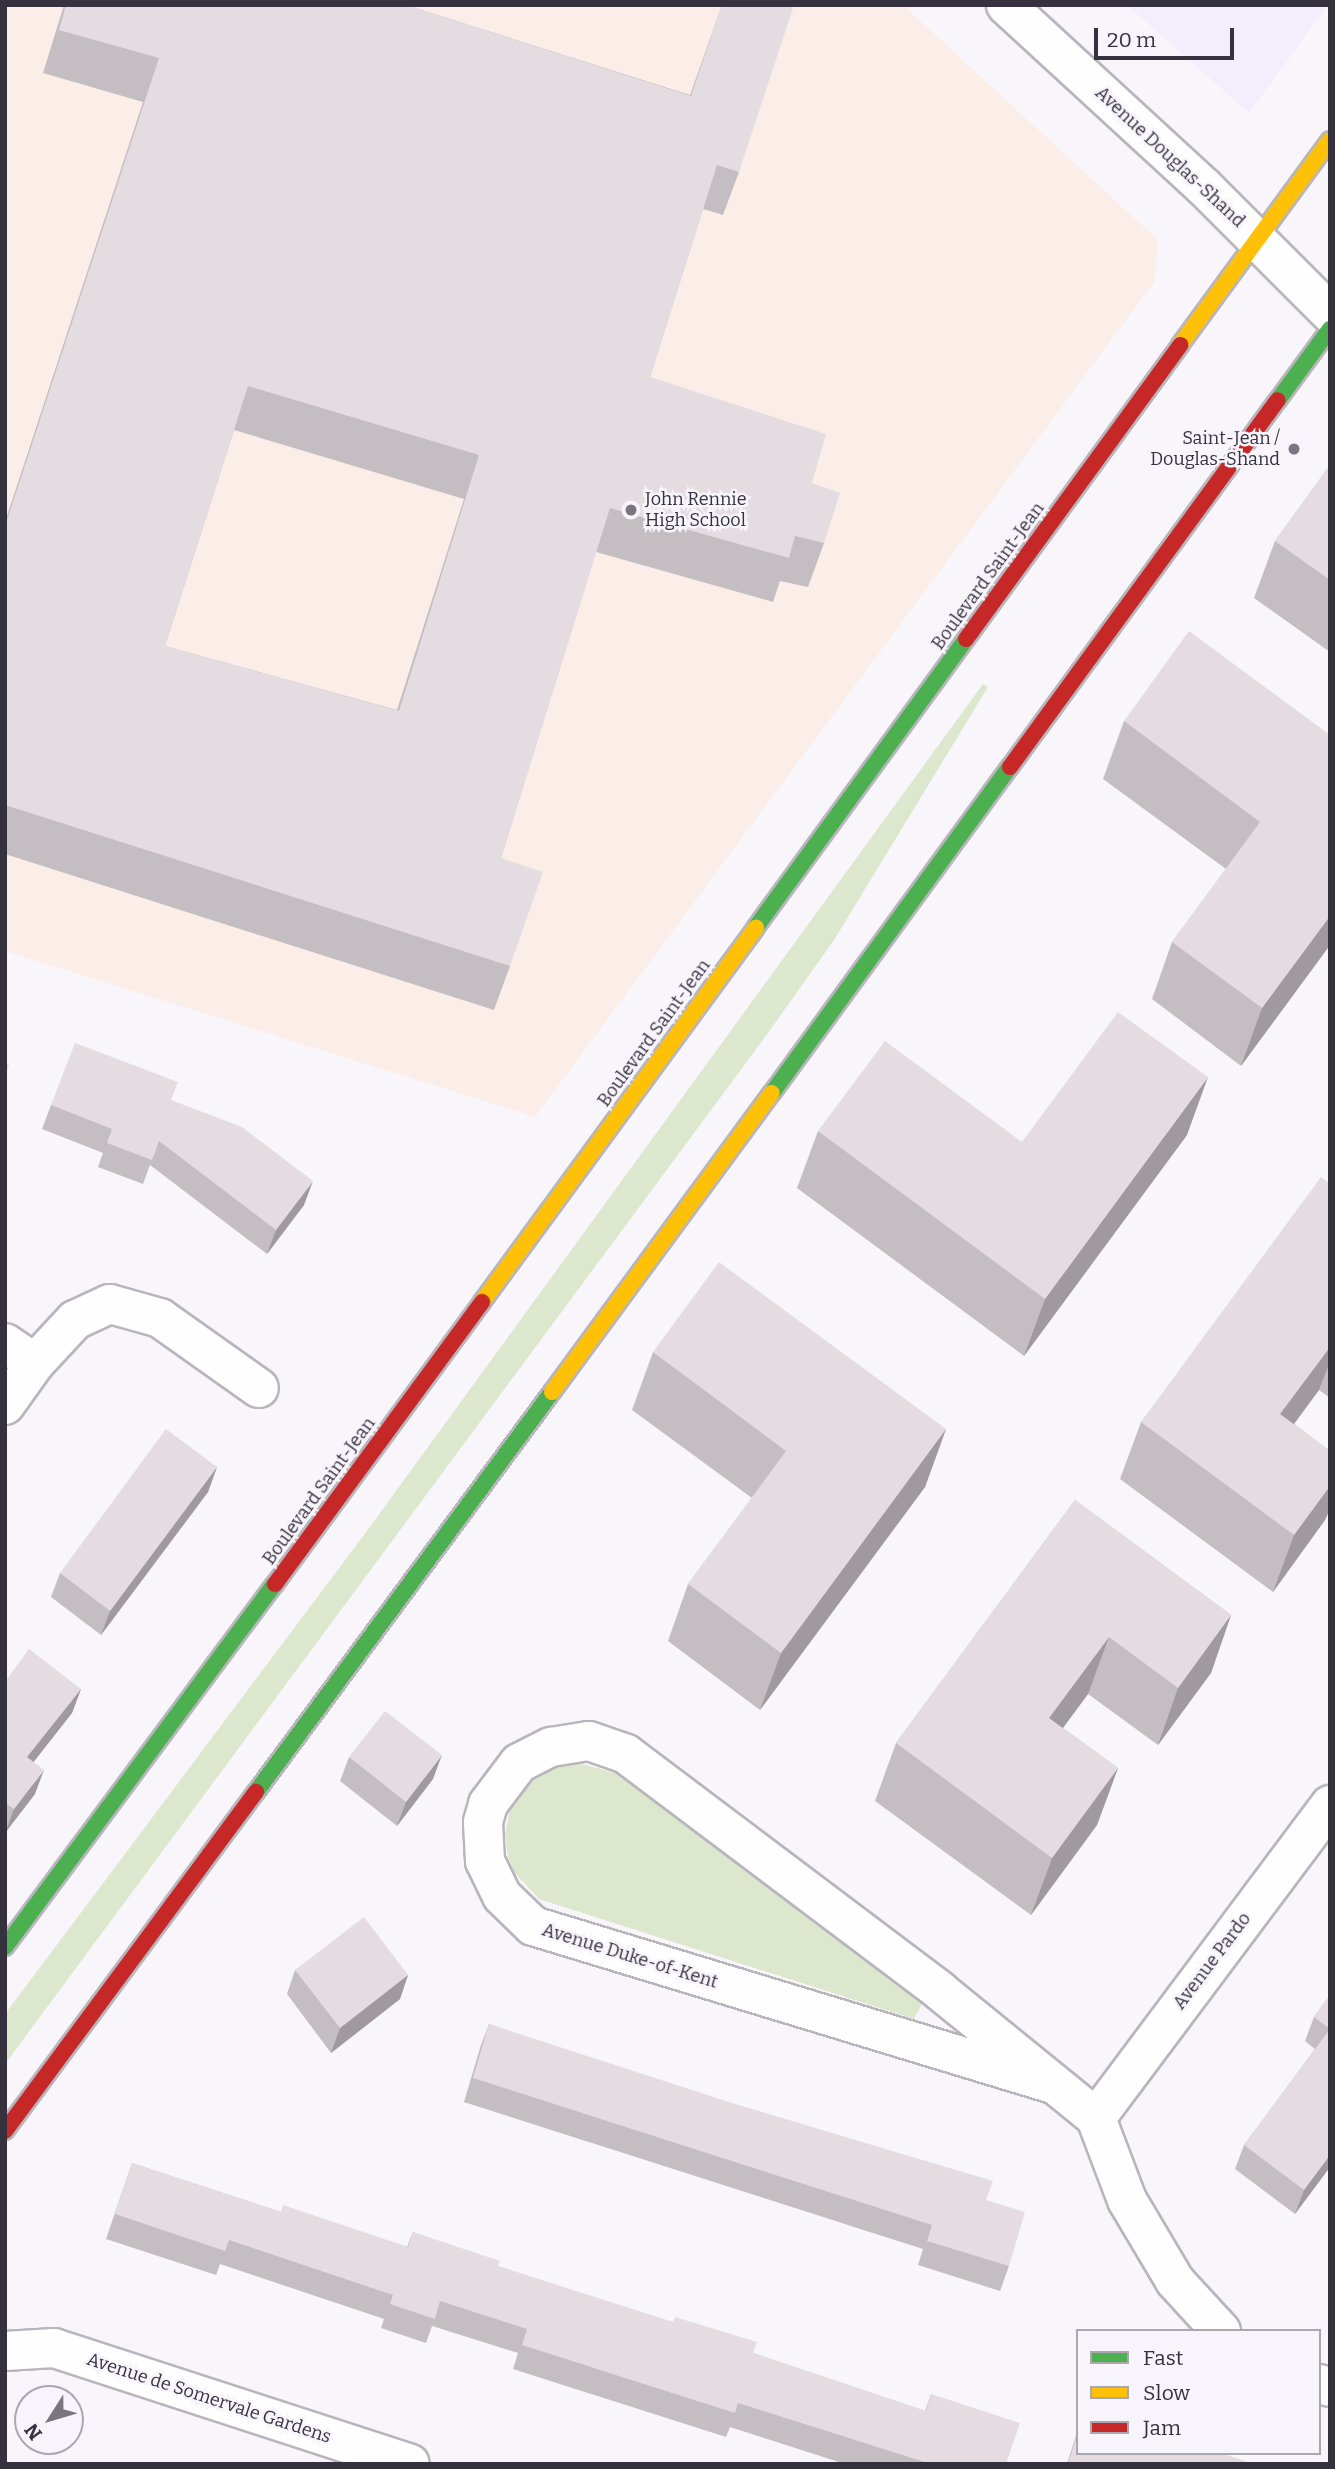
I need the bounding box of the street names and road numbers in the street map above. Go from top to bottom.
street label: Avenue Douglas-Shand [1091,82,1249,232]
street label: Boulevard Saint-Jean [927,498,1049,654]
street label: Boulevard Saint-Jean [593,955,715,1111]
street label: Boulevard Saint-Jean [258,1413,380,1569]
street label: Avenue Pardo [1169,1908,1255,2014]
street label: Avenue Duke-of-Kent [540,1919,720,1993]
street label: Avenue de Somervale Gardens [84,2348,334,2448]

